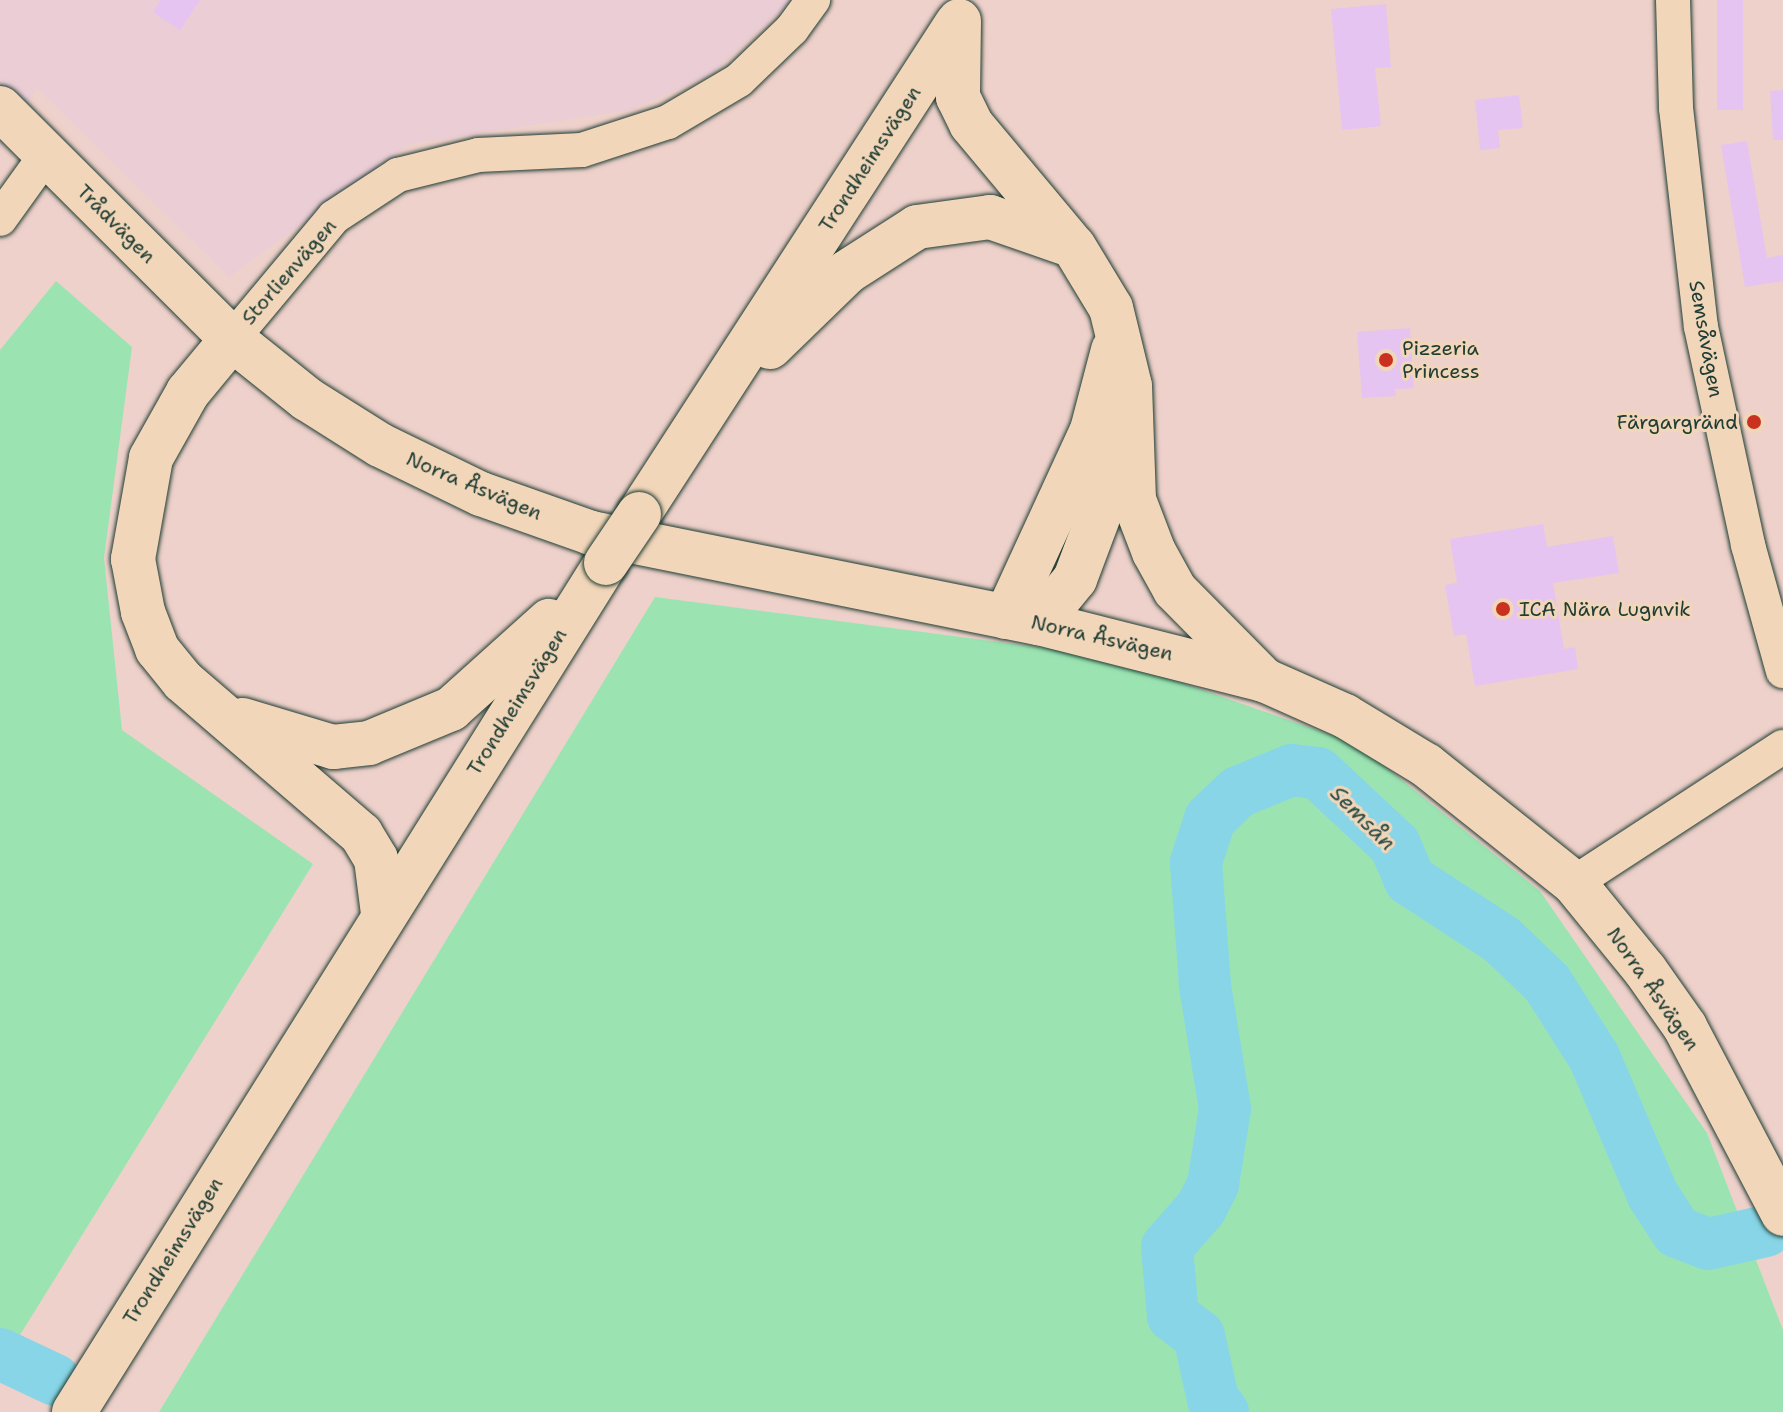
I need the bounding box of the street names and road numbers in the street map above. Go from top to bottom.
street label: Trondheimsvägen [814,82,926,236]
street label: Trådvägen [72,180,160,268]
street label: Storlienvägen [237,214,341,330]
street label: Semsåvägen [1684,279,1728,399]
street label: Norra Åsvägen [403,447,545,525]
street label: Norra Åsvägen [1029,610,1175,666]
street label: Trondheimsvägen [462,624,572,780]
street label: Norra Åsvägen [1602,923,1704,1055]
street label: Trondheimsvägen [118,1173,228,1329]

